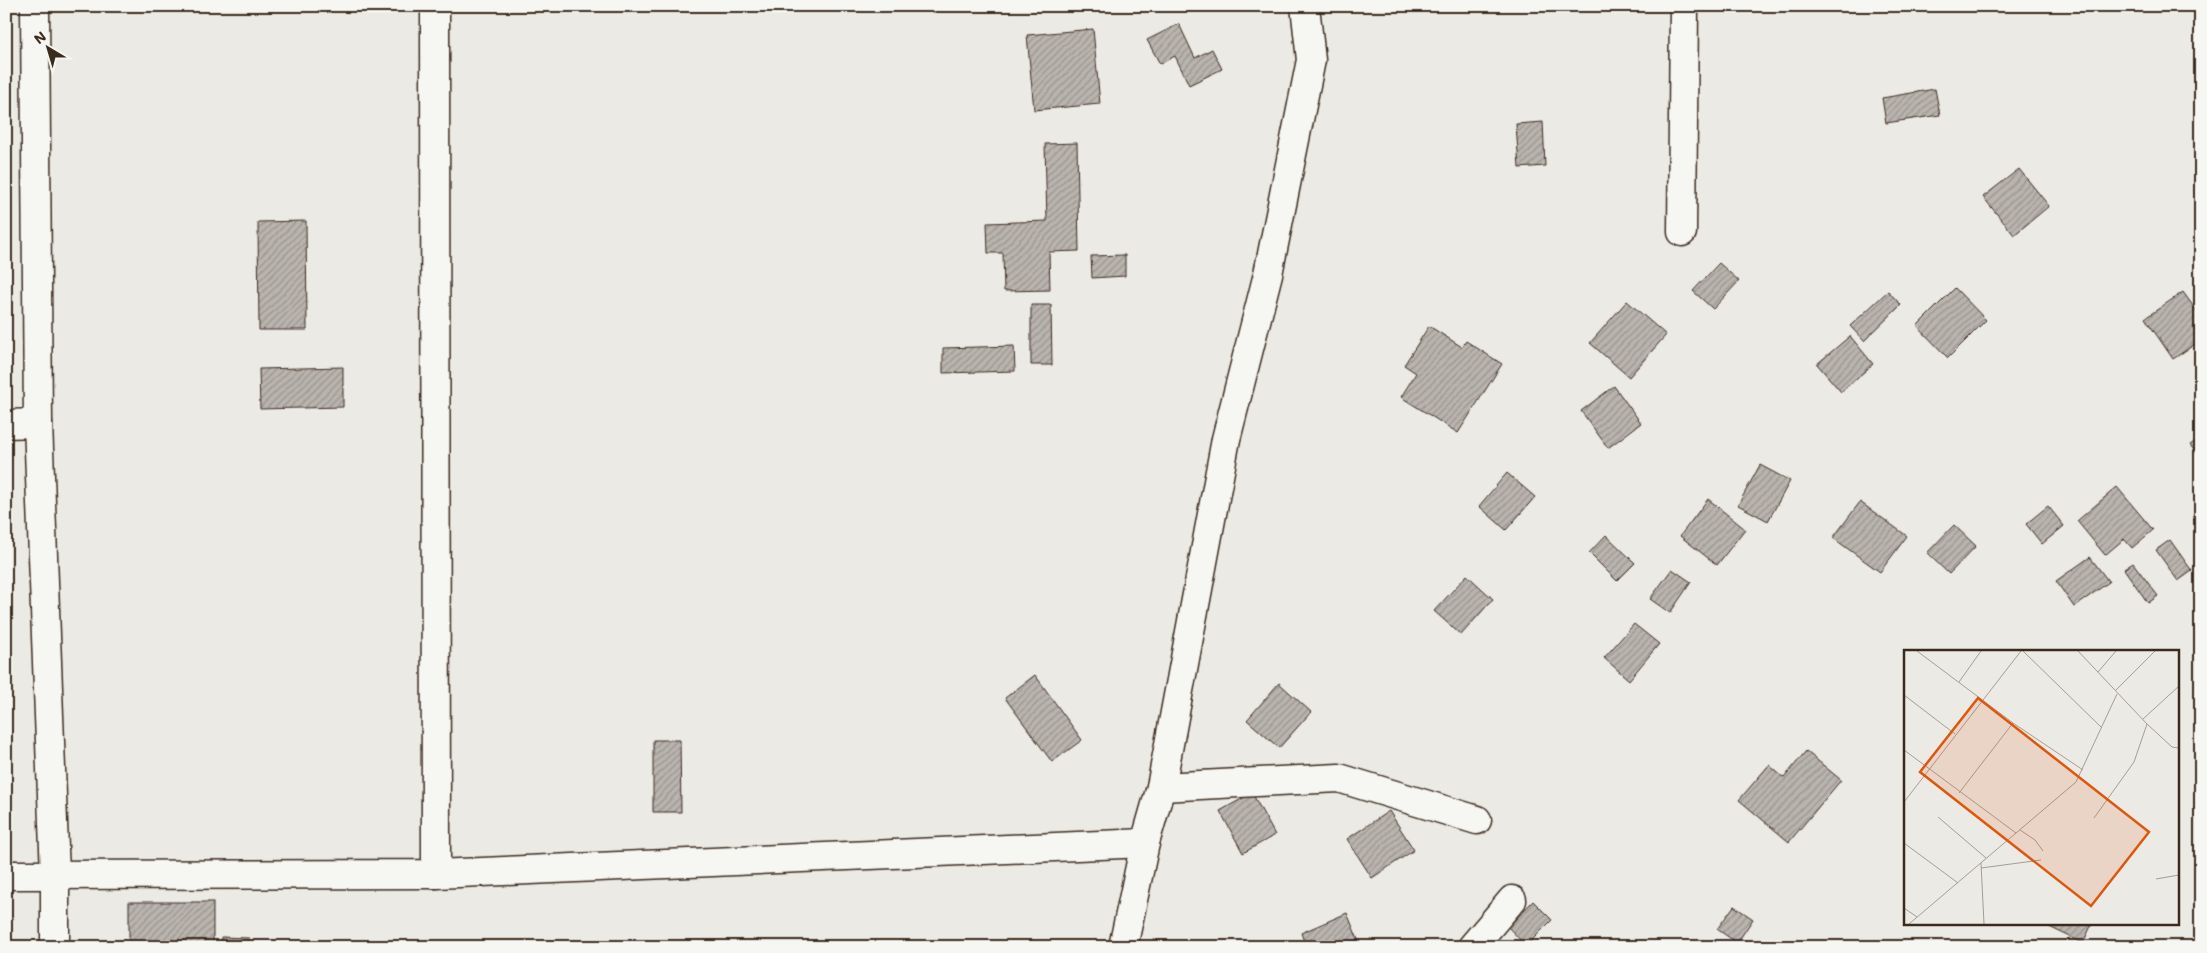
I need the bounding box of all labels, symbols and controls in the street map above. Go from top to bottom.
north arrow [22,22,72,72]
text: N [30,27,50,48]
inset map [1904,650,2180,926]

